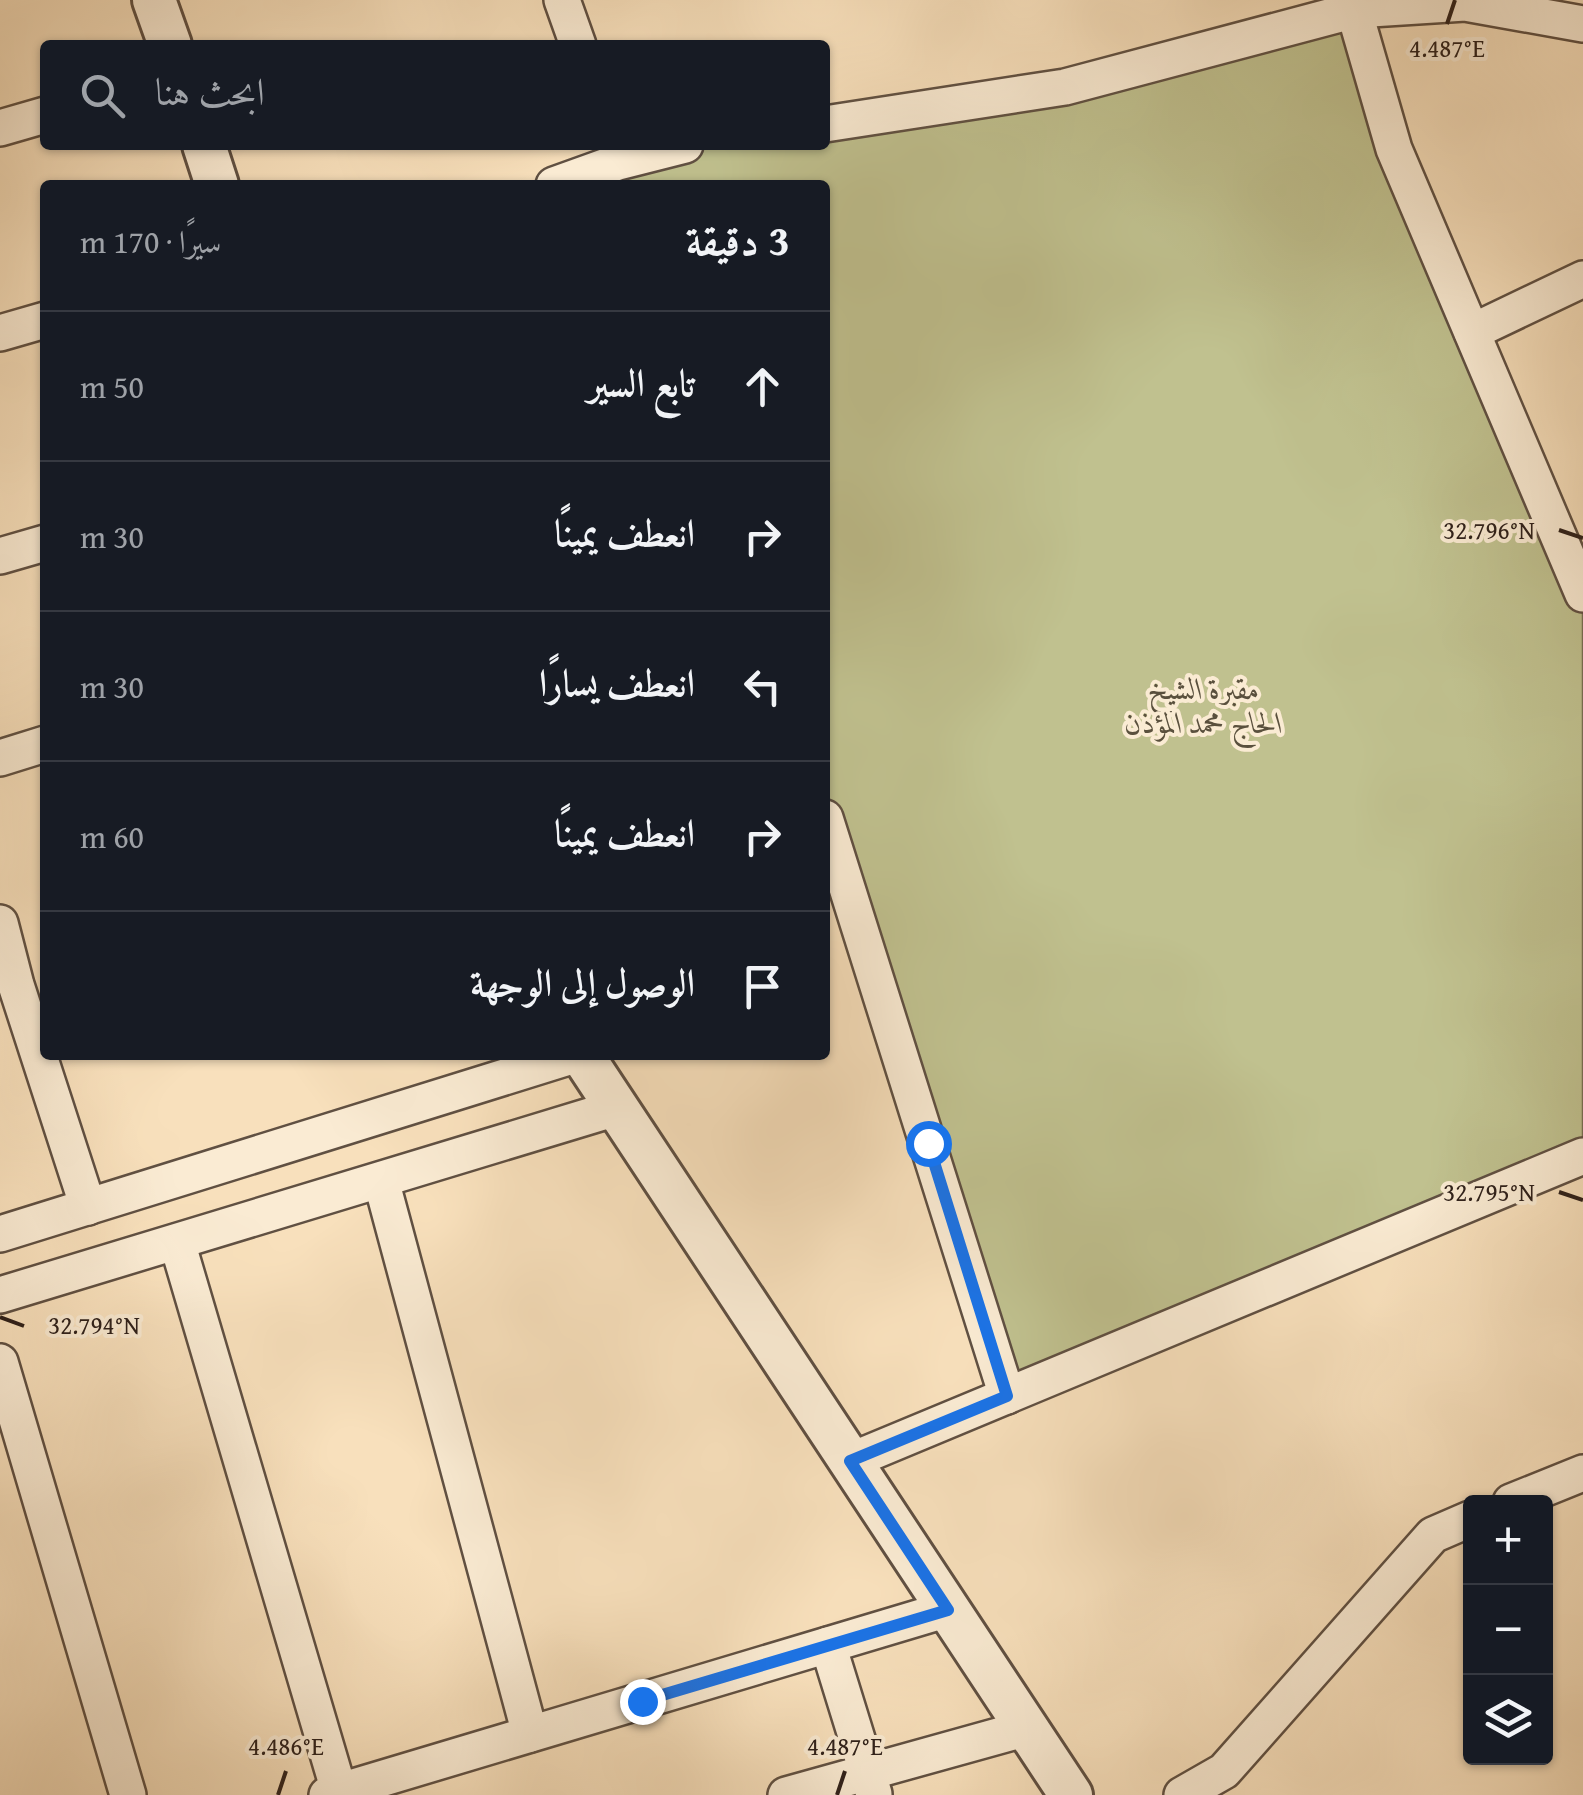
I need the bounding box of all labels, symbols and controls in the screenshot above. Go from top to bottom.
text: 4.487°E [1409,30,1485,66]
search box [40,40,830,150]
text: ابحث هنا [155,63,265,119]
icon: search [75,68,130,123]
text: 3 دقيقة [686,209,790,270]
text: سيرًا · 170 m [80,218,222,265]
text: تابع السير [587,354,695,410]
icon: ahead [735,359,790,414]
text: 50 m [80,363,144,410]
text: انعطف يمينًا [554,504,695,560]
icon: right [735,509,790,564]
text: 32.796°N [1443,512,1535,548]
text: 30 m [80,513,144,560]
text: انعطف يسارًا [539,654,695,710]
icon: left [735,659,790,714]
text: 30 m [80,663,144,710]
park label: مقبرة الشيخ الحاج محمد المؤذن [1125,666,1283,749]
text: انعطف يمينًا [554,804,695,860]
icon: right [735,809,790,864]
text: 60 m [80,813,144,860]
text: الوصول إلى الوجهة [470,954,695,1010]
icon: arrive [735,959,790,1014]
route start [906,1121,952,1167]
text: 32.795°N [1443,1174,1535,1210]
text: 32.794°N [48,1307,140,1343]
map controls [1463,1495,1553,1765]
button: + [1463,1495,1553,1585]
button: − [1463,1585,1553,1675]
button: layers [1463,1675,1553,1765]
route end [620,1679,666,1725]
text: 4.486°E [248,1728,324,1764]
text: 4.487°E [807,1728,883,1764]

